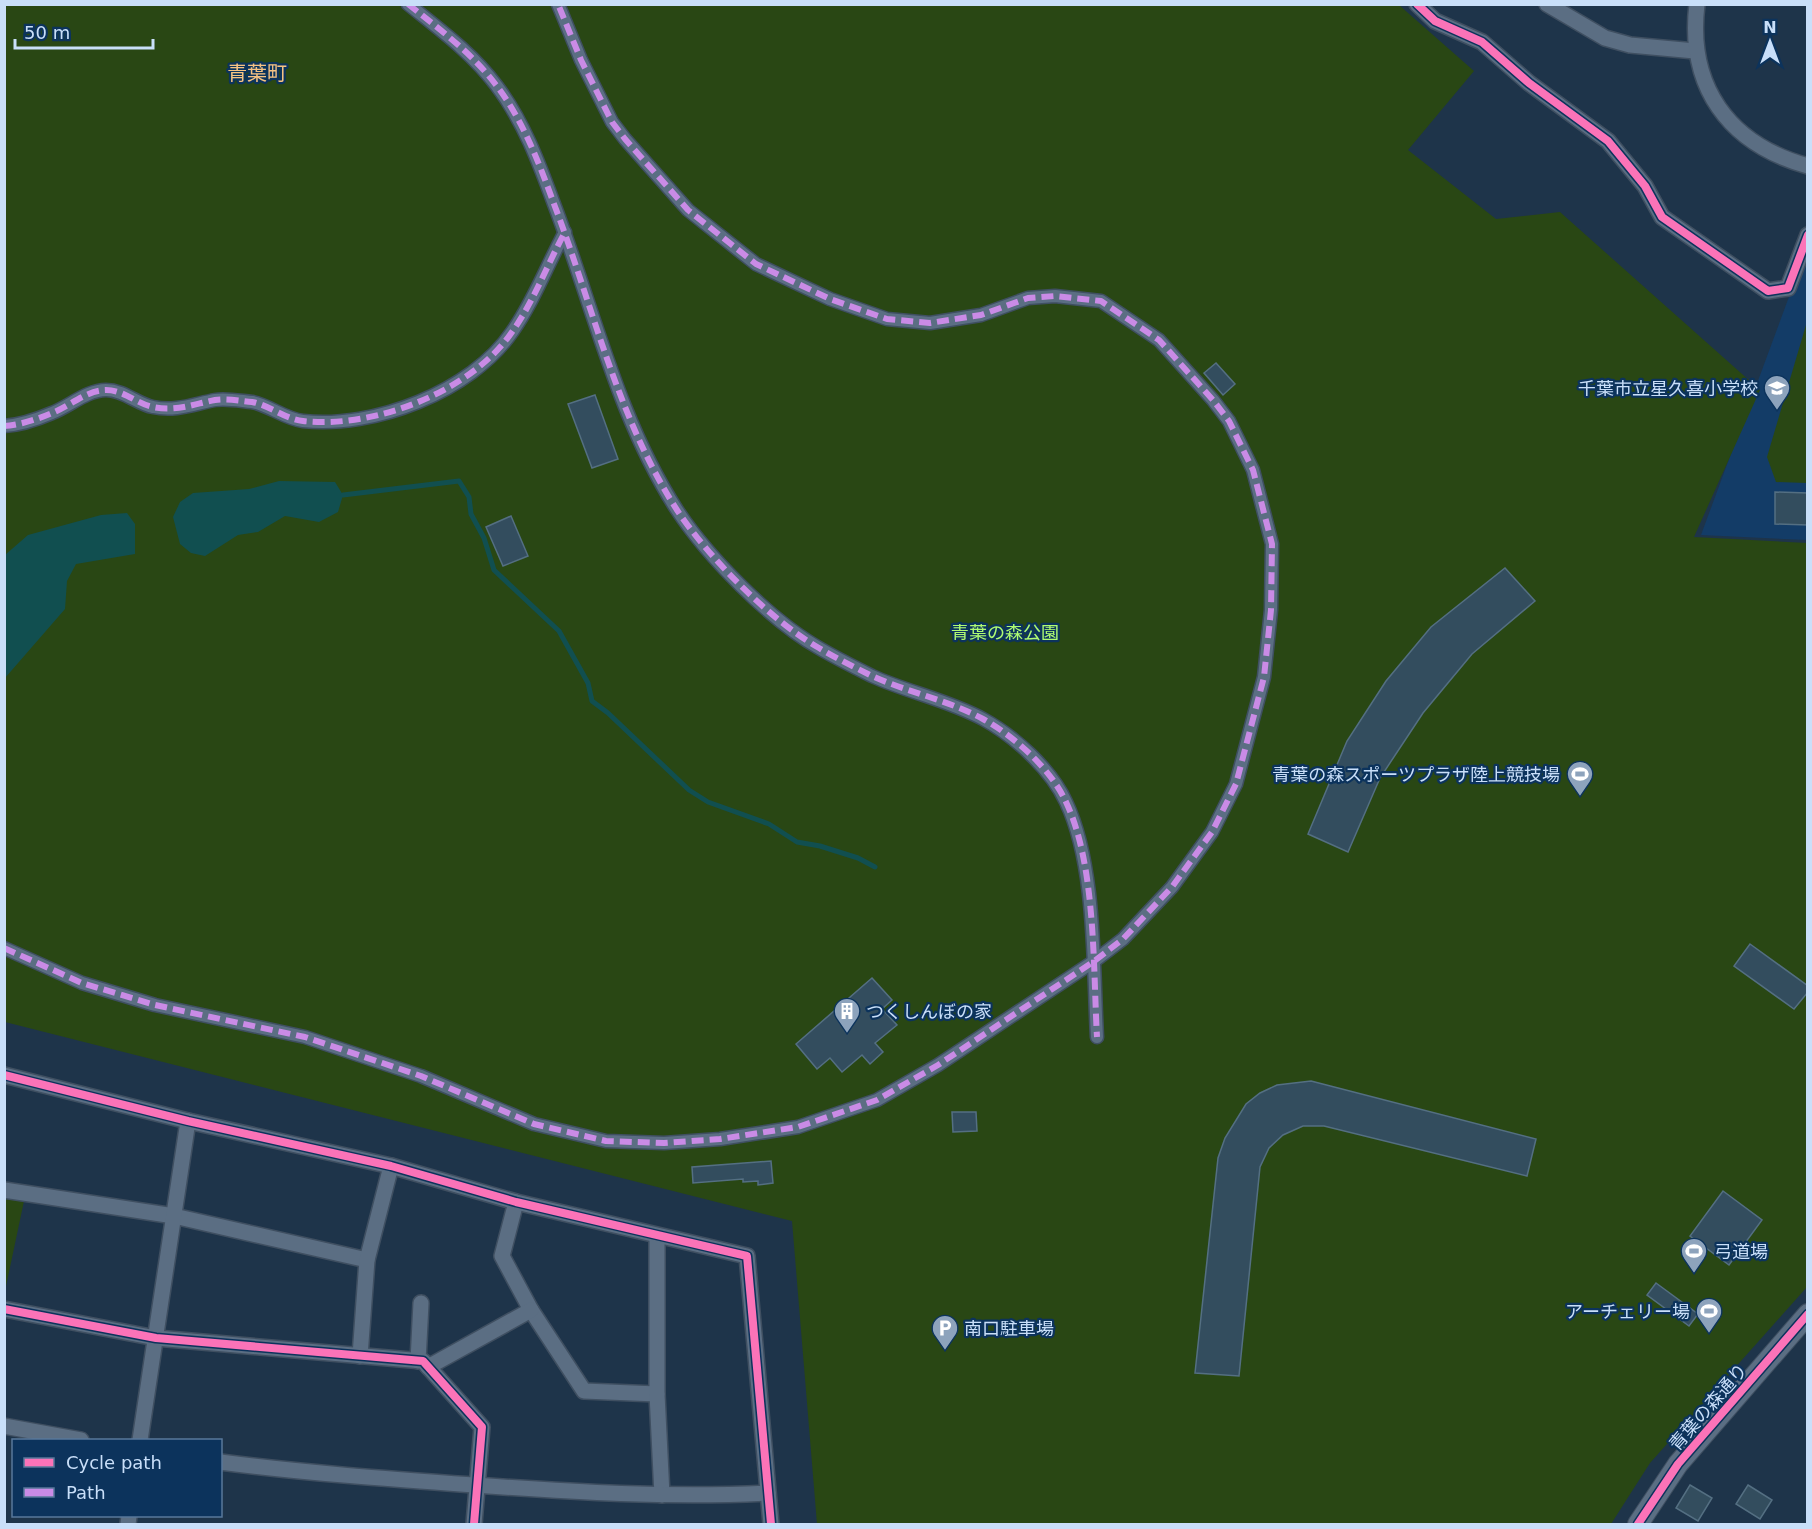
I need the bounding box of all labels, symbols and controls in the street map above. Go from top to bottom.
scale bar [15,12,153,50]
north arrow [1740,12,1800,72]
text: N [1763,18,1777,37]
text: 50 m [24,22,70,43]
district label: 青葉町 [227,61,287,85]
school or university icon: 千葉市立星久喜小学校 [1762,373,1792,411]
place label: 千葉市立星久喜小学校 [1578,378,1758,399]
park label: 青葉の森公園 [951,622,1059,643]
sports icon: 青葉の森スポーツプラザ陸上競技場 [1565,759,1595,797]
place label: 青葉の森スポーツプラザ陸上競技場 [1272,764,1560,785]
building icon: つくしんぼの家 [832,996,862,1034]
place label: つくしんぼの家 [866,1001,992,1022]
sports icon: 弓道場 [1679,1236,1709,1274]
place label: 弓道場 [1714,1241,1768,1262]
sports icon: アーチェリー場 [1694,1296,1724,1334]
place label: アーチェリー場 [1565,1301,1690,1322]
parking icon: 南口駐車場 [930,1313,960,1351]
place label: 南口駐車場 [964,1318,1054,1339]
street label: 青葉の森通り [1665,1359,1751,1455]
legend [12,1439,222,1517]
text: Cycle path [66,1452,162,1473]
text: Path [66,1482,106,1503]

